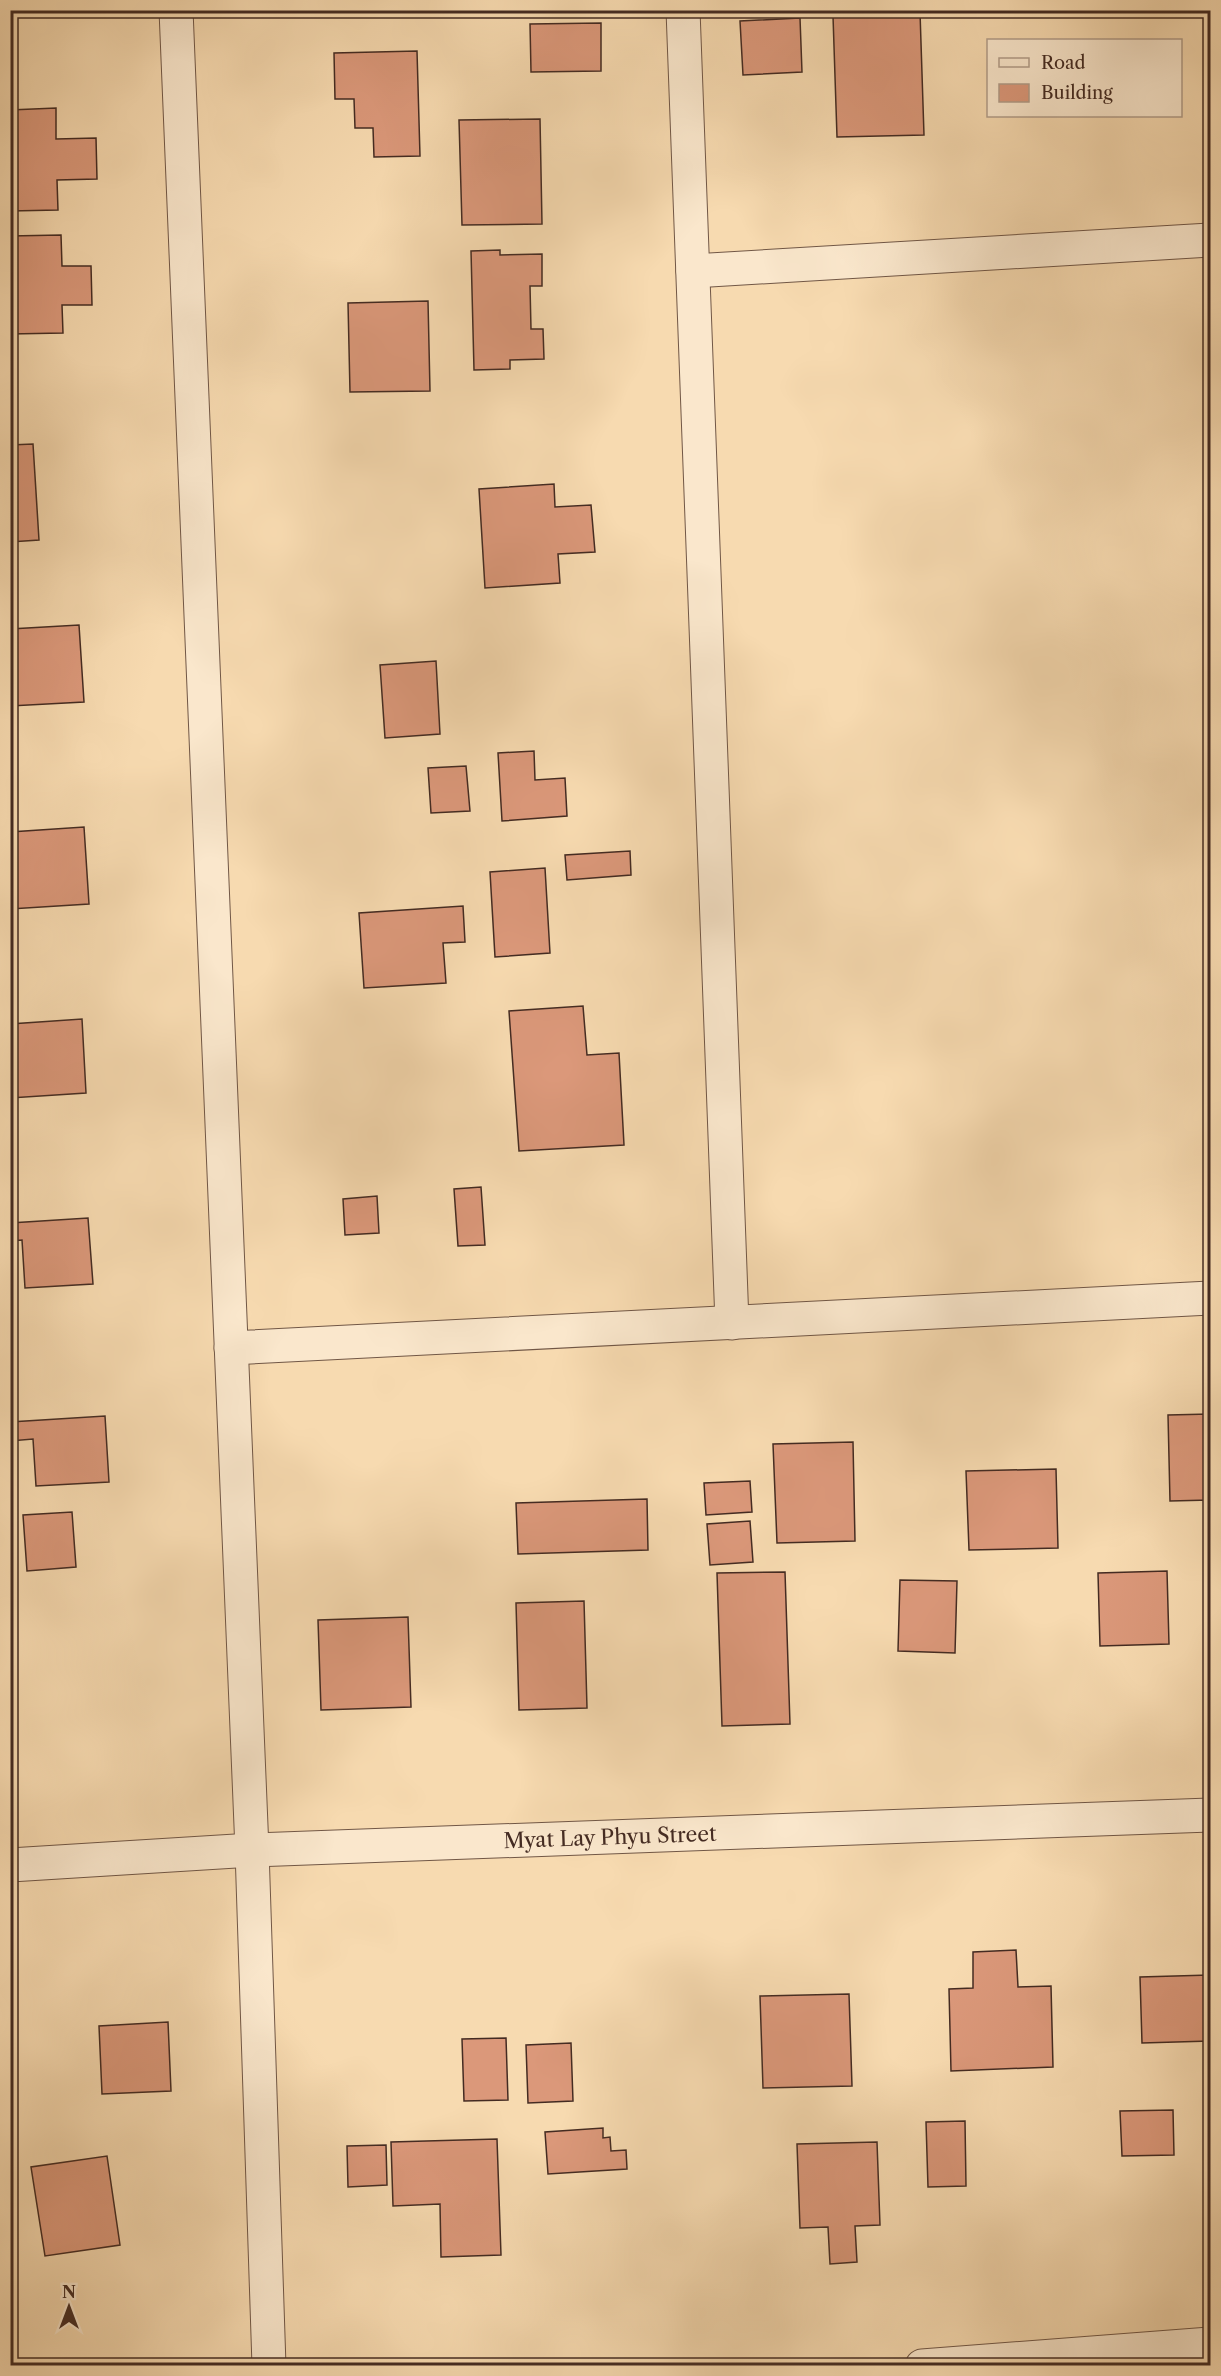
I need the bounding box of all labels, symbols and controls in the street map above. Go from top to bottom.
legend [987,39,1182,117]
text: Road [1041,52,1086,74]
text: Building [1041,82,1113,104]
street label: Myat Lay Phyu Street [503,1821,717,1853]
north arrow [39,2277,99,2337]
text: N [62,2282,76,2302]

